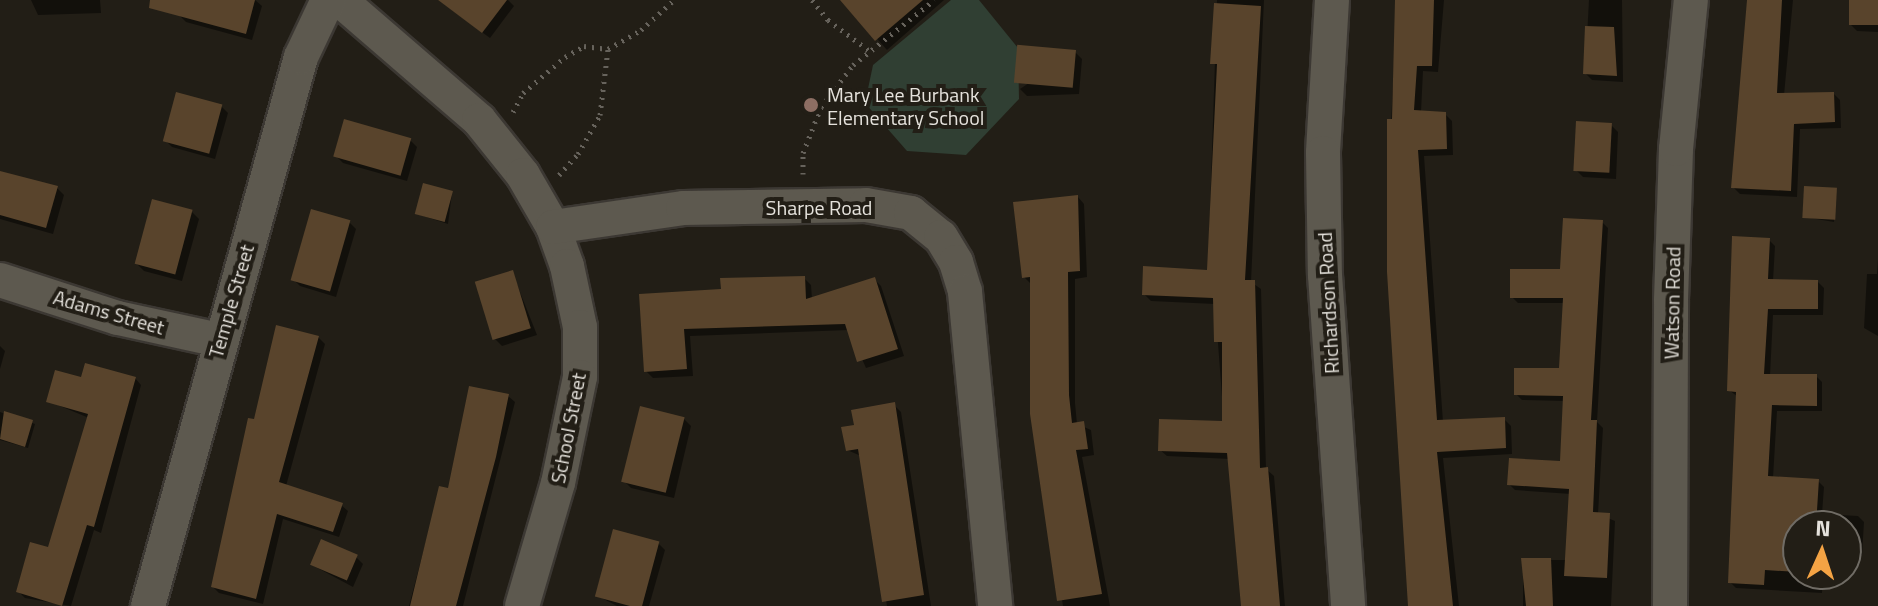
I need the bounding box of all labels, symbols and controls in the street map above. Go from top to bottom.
place label: Mary Lee Burbank Elementary School [827,82,984,129]
marker: Mary Lee Burbank Elementary School [802,96,820,114]
street label: Sharpe Road [766,195,872,219]
street label: Richardson Road [1312,232,1344,374]
street label: Temple Street [203,242,259,360]
street label: Watson Road [1659,246,1685,360]
street label: Adams Street [51,285,167,339]
street label: School Street [546,371,590,485]
north arrow [1782,510,1862,590]
text: N [1815,511,1832,545]

